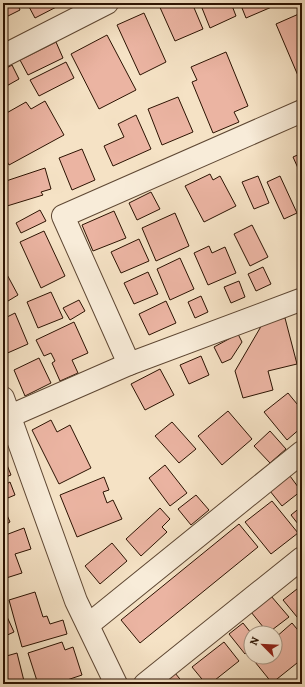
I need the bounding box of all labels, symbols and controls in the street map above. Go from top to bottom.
north arrow [243,625,283,665]
text: N [246,634,263,648]

